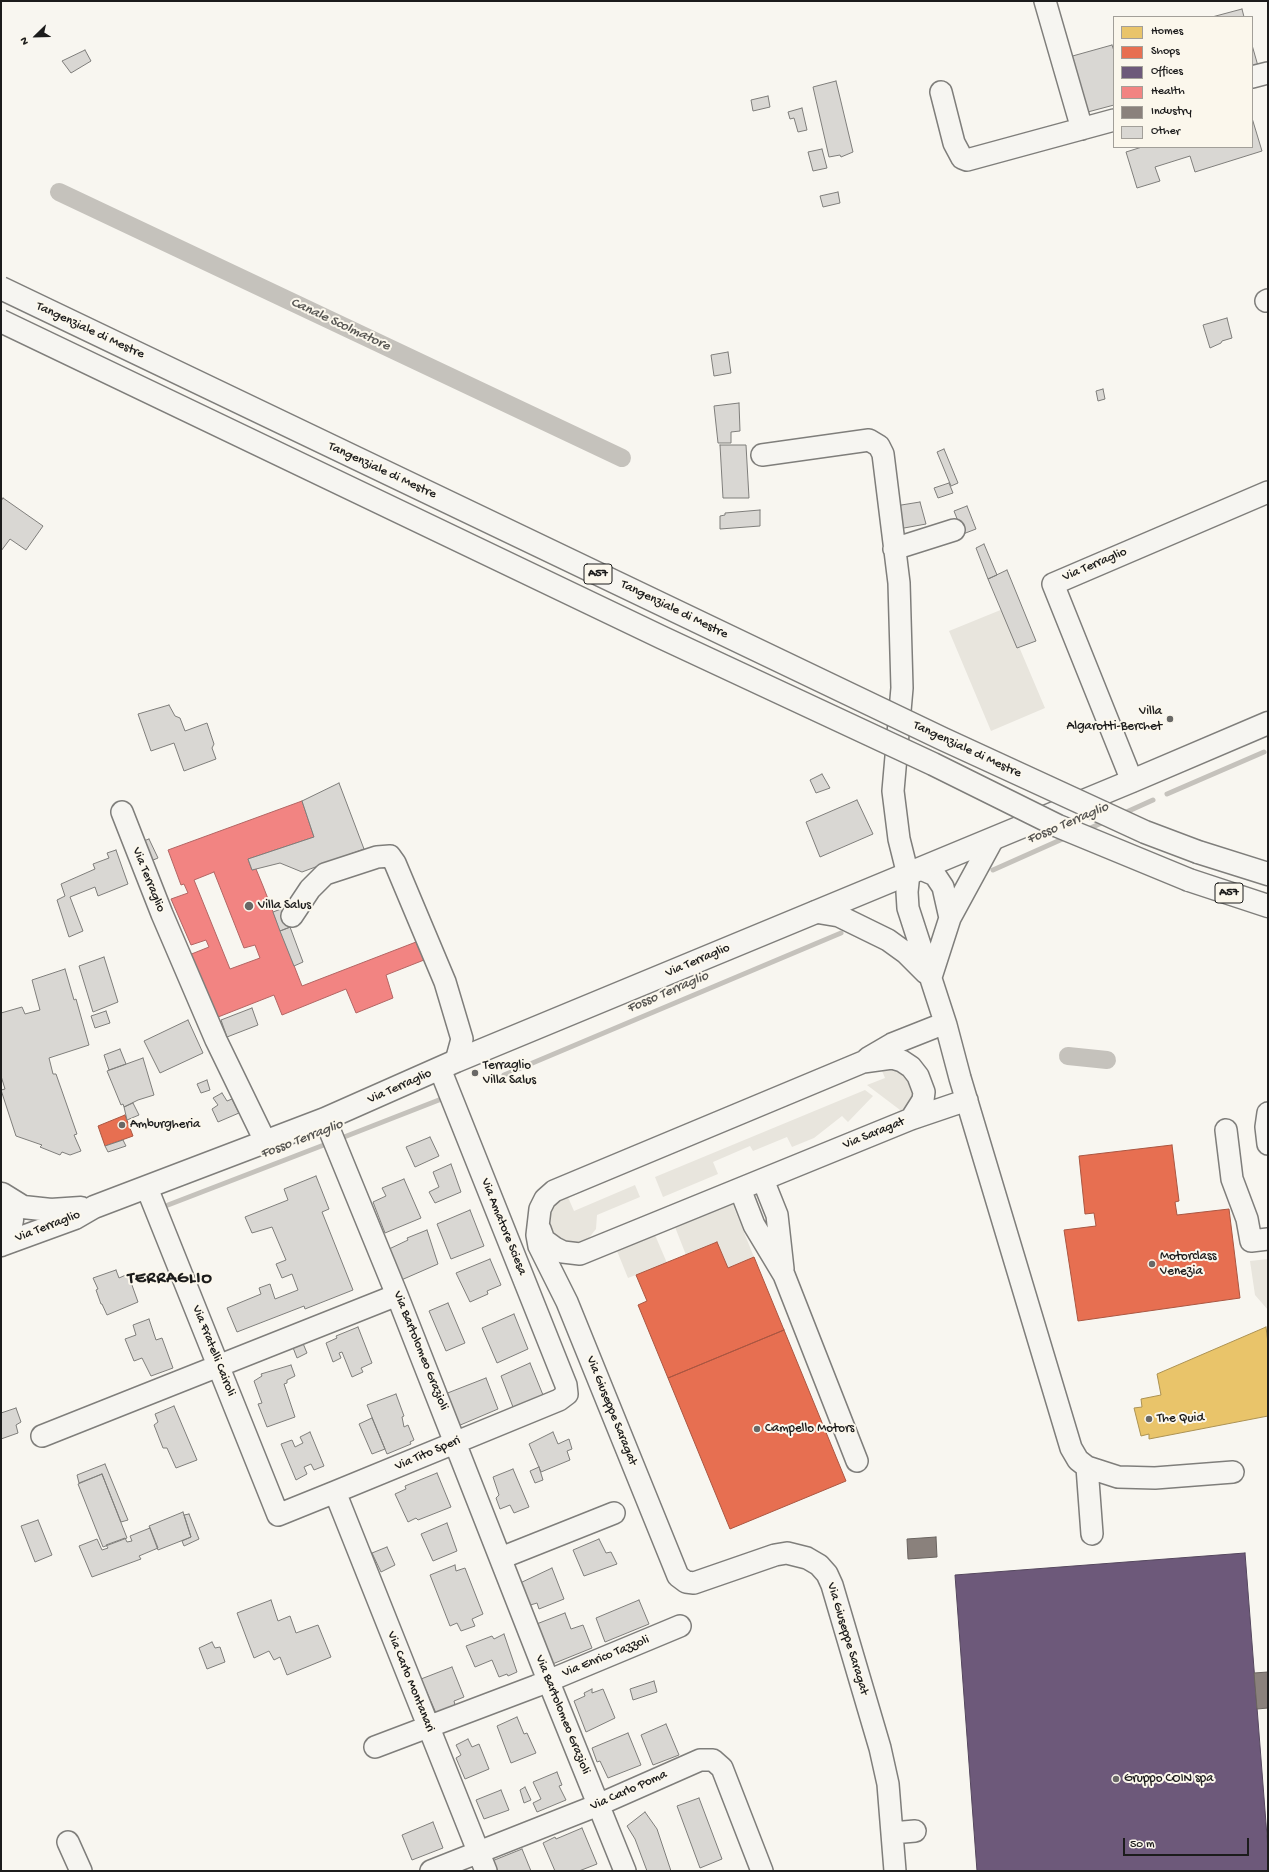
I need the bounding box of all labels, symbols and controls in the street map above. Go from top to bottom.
north arrow [16,16,56,56]
legend [1113,16,1253,148]
text: Homes [1151,25,1183,39]
text: N [18,35,32,46]
text: Shops [1151,45,1180,59]
text: Offices [1151,65,1183,79]
text: Health [1151,85,1185,99]
text: Industry [1151,105,1192,119]
text: Other [1151,125,1180,139]
water label: Canale Scolmatore [288,295,392,355]
street label: Tangenziale di Mestre [33,299,147,363]
street label: Tangenziale di Mestre [325,439,439,503]
street label: Via Terraglio [1061,544,1129,586]
road number: A57 [584,564,612,584]
street label: Tangenziale di Mestre [618,577,730,643]
place label: Villa Algarotti-Berchet [1067,704,1162,735]
marker: Villa Algarotti-Berchet [1165,714,1175,724]
street label: Tangenziale di Mestre [910,718,1024,782]
water label: Fosso Terraglio [1025,799,1111,849]
street label: Via Terraglio [128,845,168,915]
road number: A57 [1215,883,1243,903]
place label: Villa Salus [258,898,311,914]
marker: Villa Salus [243,900,255,912]
street label: Via Terraglio [664,940,732,982]
water label: Fosso Terraglio [625,968,711,1018]
place label: Terraglio Villa Salus [483,1058,536,1089]
street label: Via Terraglio [366,1066,434,1108]
marker: Terraglio Villa Salus [470,1068,480,1078]
street label: Via Saragat [841,1115,907,1153]
place label: Amburgheria [130,1117,200,1133]
water label: Fosso Terraglio [258,1117,346,1163]
marker: Amburgheria [117,1120,127,1130]
street label: Via Amatore Sciesa [476,1176,530,1278]
street label: Via Terraglio [13,1207,83,1247]
place label: Motorclass Venezia [1160,1249,1216,1280]
marker: Motorclass Venezia [1147,1259,1157,1269]
district label: TERRAGLIO [127,1269,213,1289]
street label: Via Bartolomeo Grazioli [389,1289,451,1413]
street label: Via Fratelli Cairoli [188,1303,238,1399]
street label: Via Giuseppe Saragat [582,1354,640,1468]
place label: The Quid [1157,1411,1204,1427]
marker: The Quid [1144,1414,1154,1424]
place label: Campello Motors [765,1421,854,1437]
marker: Campello Motors [752,1424,762,1434]
street label: Via Tito Speri [393,1433,463,1475]
street label: Via Giuseppe Saragat [823,1581,871,1697]
street label: Via Carlo Montanari [383,1629,437,1735]
street label: Via Enrico Tazzoli [560,1632,652,1682]
street label: Via Bartolomeo Grazioli [531,1653,593,1777]
street label: Via Carlo Poma [588,1767,670,1815]
place label: Gruppo COIN spa [1124,1771,1213,1787]
marker: Gruppo COIN spa [1111,1774,1121,1784]
scale bar [1125,1830,1251,1856]
text: 50 m [1130,1838,1155,1852]

